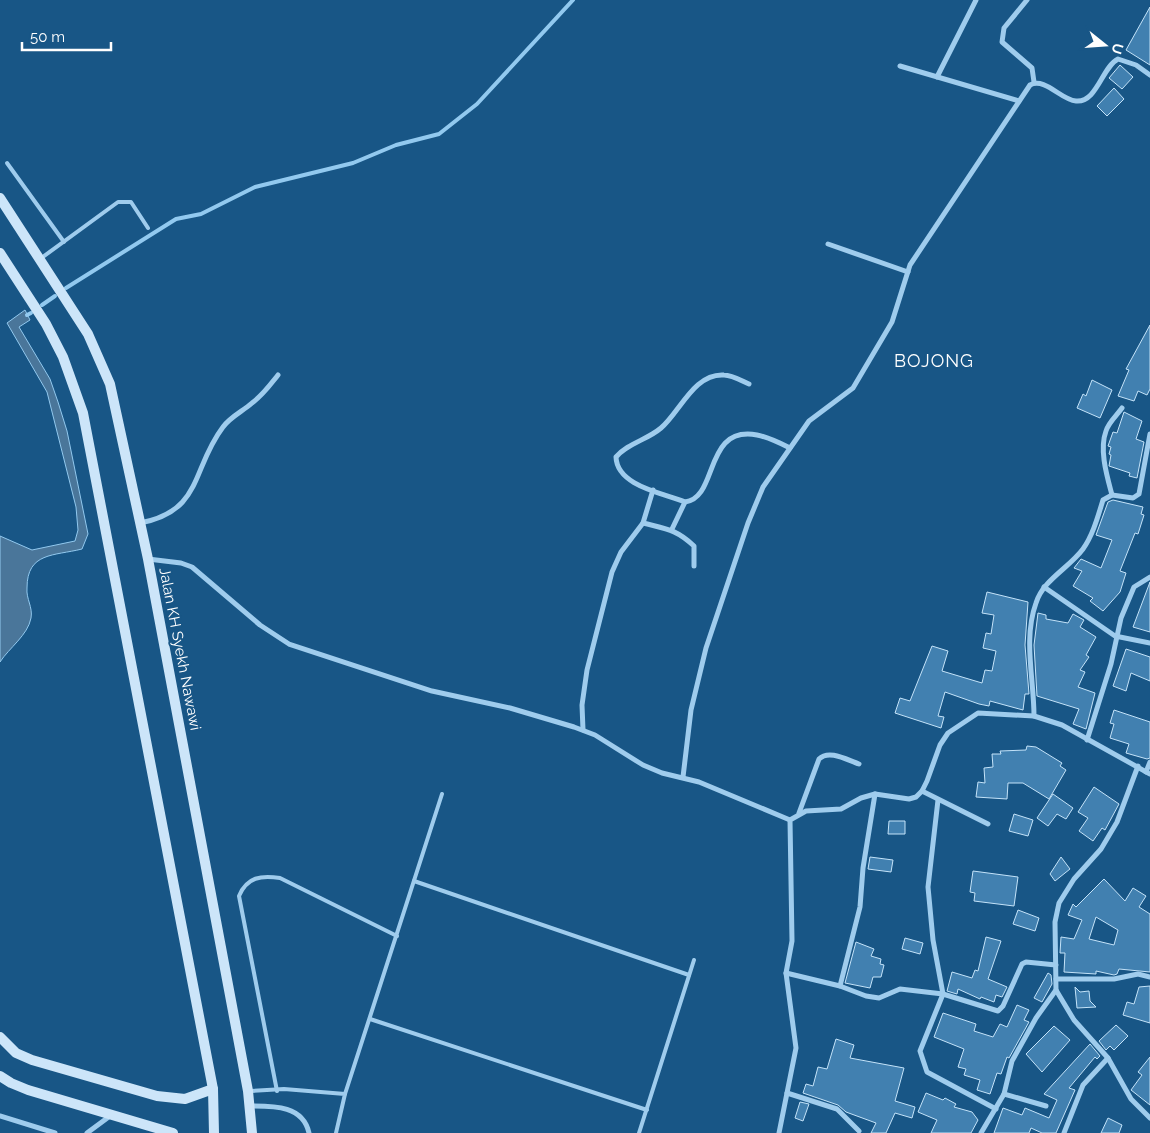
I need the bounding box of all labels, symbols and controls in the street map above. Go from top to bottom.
scale bar [22,20,111,52]
north arrow [1080,20,1130,70]
text: 50 m [30,28,65,46]
text: U [1108,41,1127,56]
district label: BOJONG [894,350,974,371]
street label: Jalan KH Syekh Nawawi [155,566,205,732]

